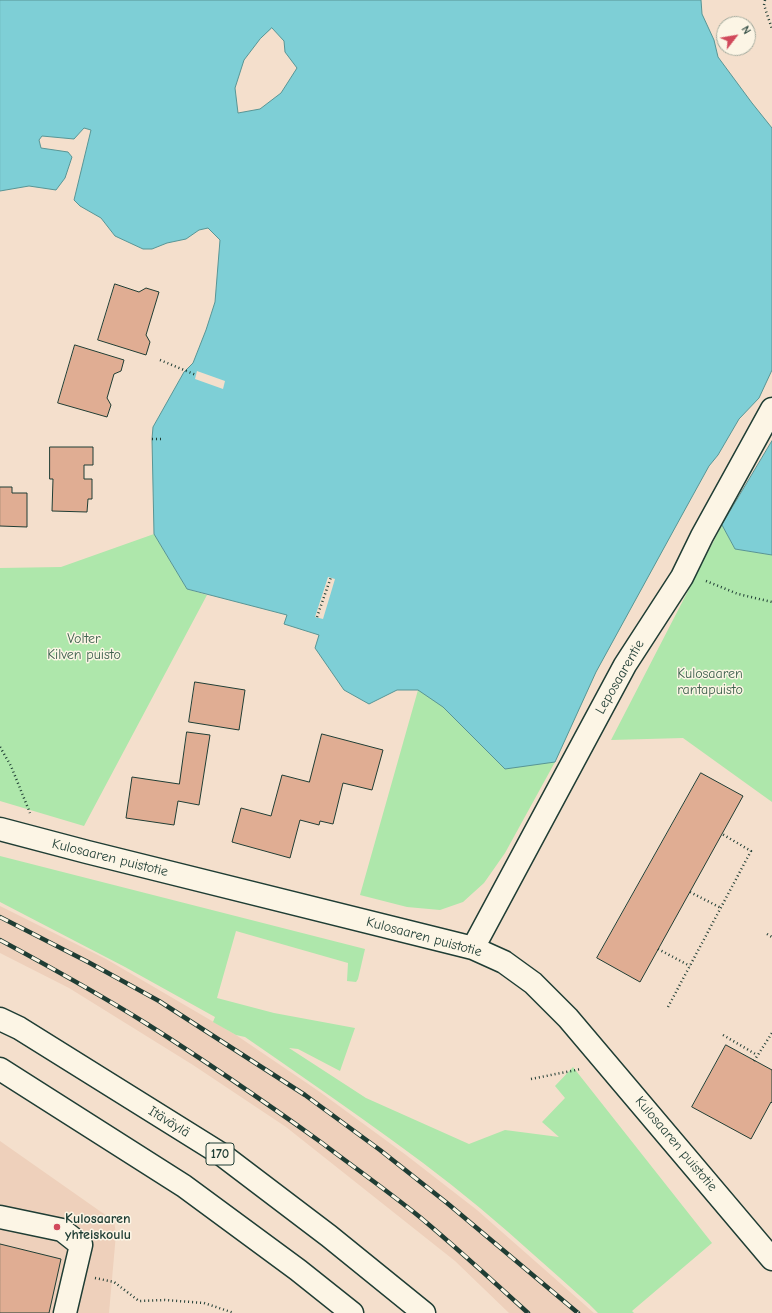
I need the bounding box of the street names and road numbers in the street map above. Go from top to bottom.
street label: Leposaarentie [592,637,648,717]
street label: Kulosaaren puistotie [50,835,170,881]
street label: Kulosaaren puistotie [364,913,484,961]
street label: Kulosaaren puistotie [631,1093,721,1195]
street label: Itäväylä [145,1103,193,1141]
road number: 170 [206,1143,234,1165]

